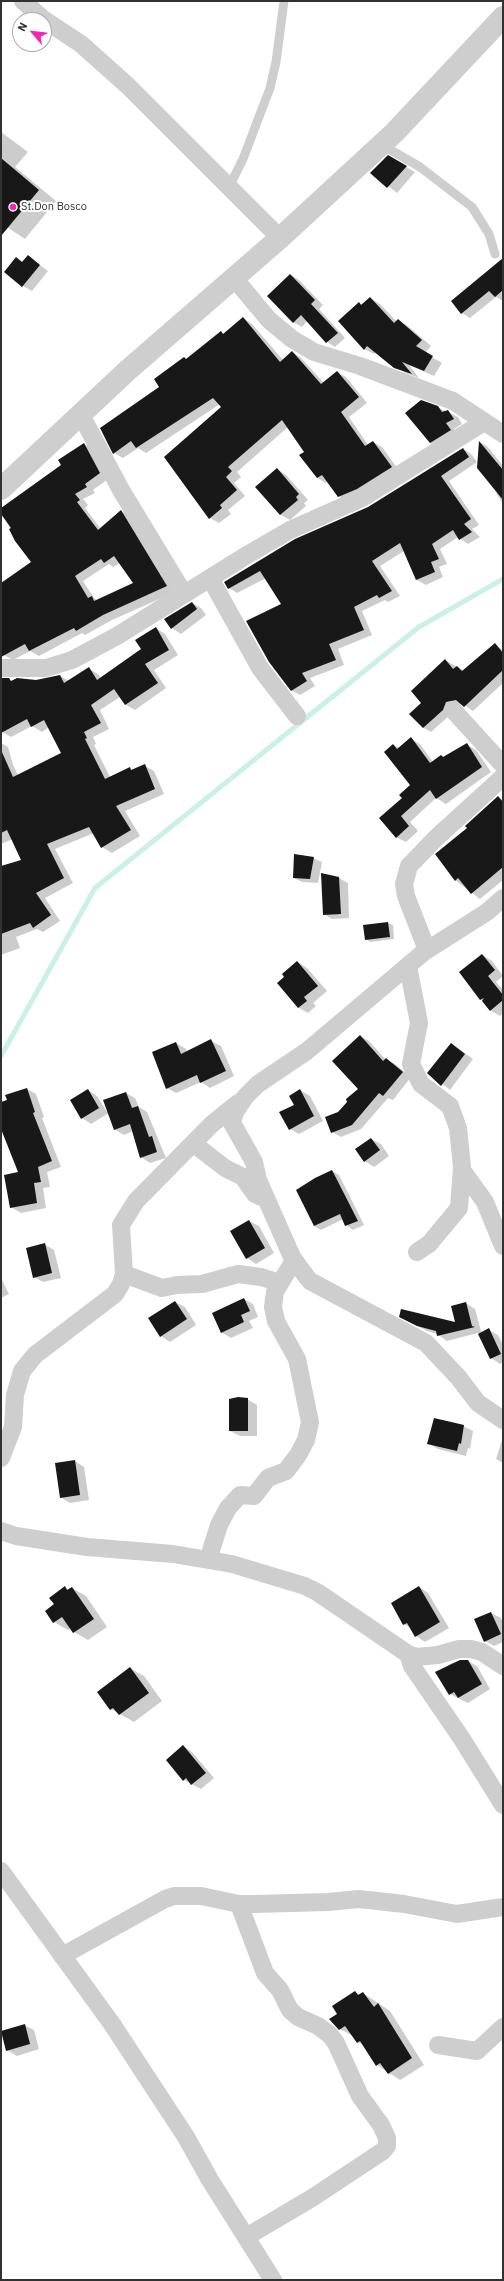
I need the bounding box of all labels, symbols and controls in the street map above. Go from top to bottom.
north arrow [12,12,52,52]
text: N [14,20,30,34]
place label: St.Don Bosco [21,200,87,214]
marker: St.Don Bosco [8,202,18,212]

